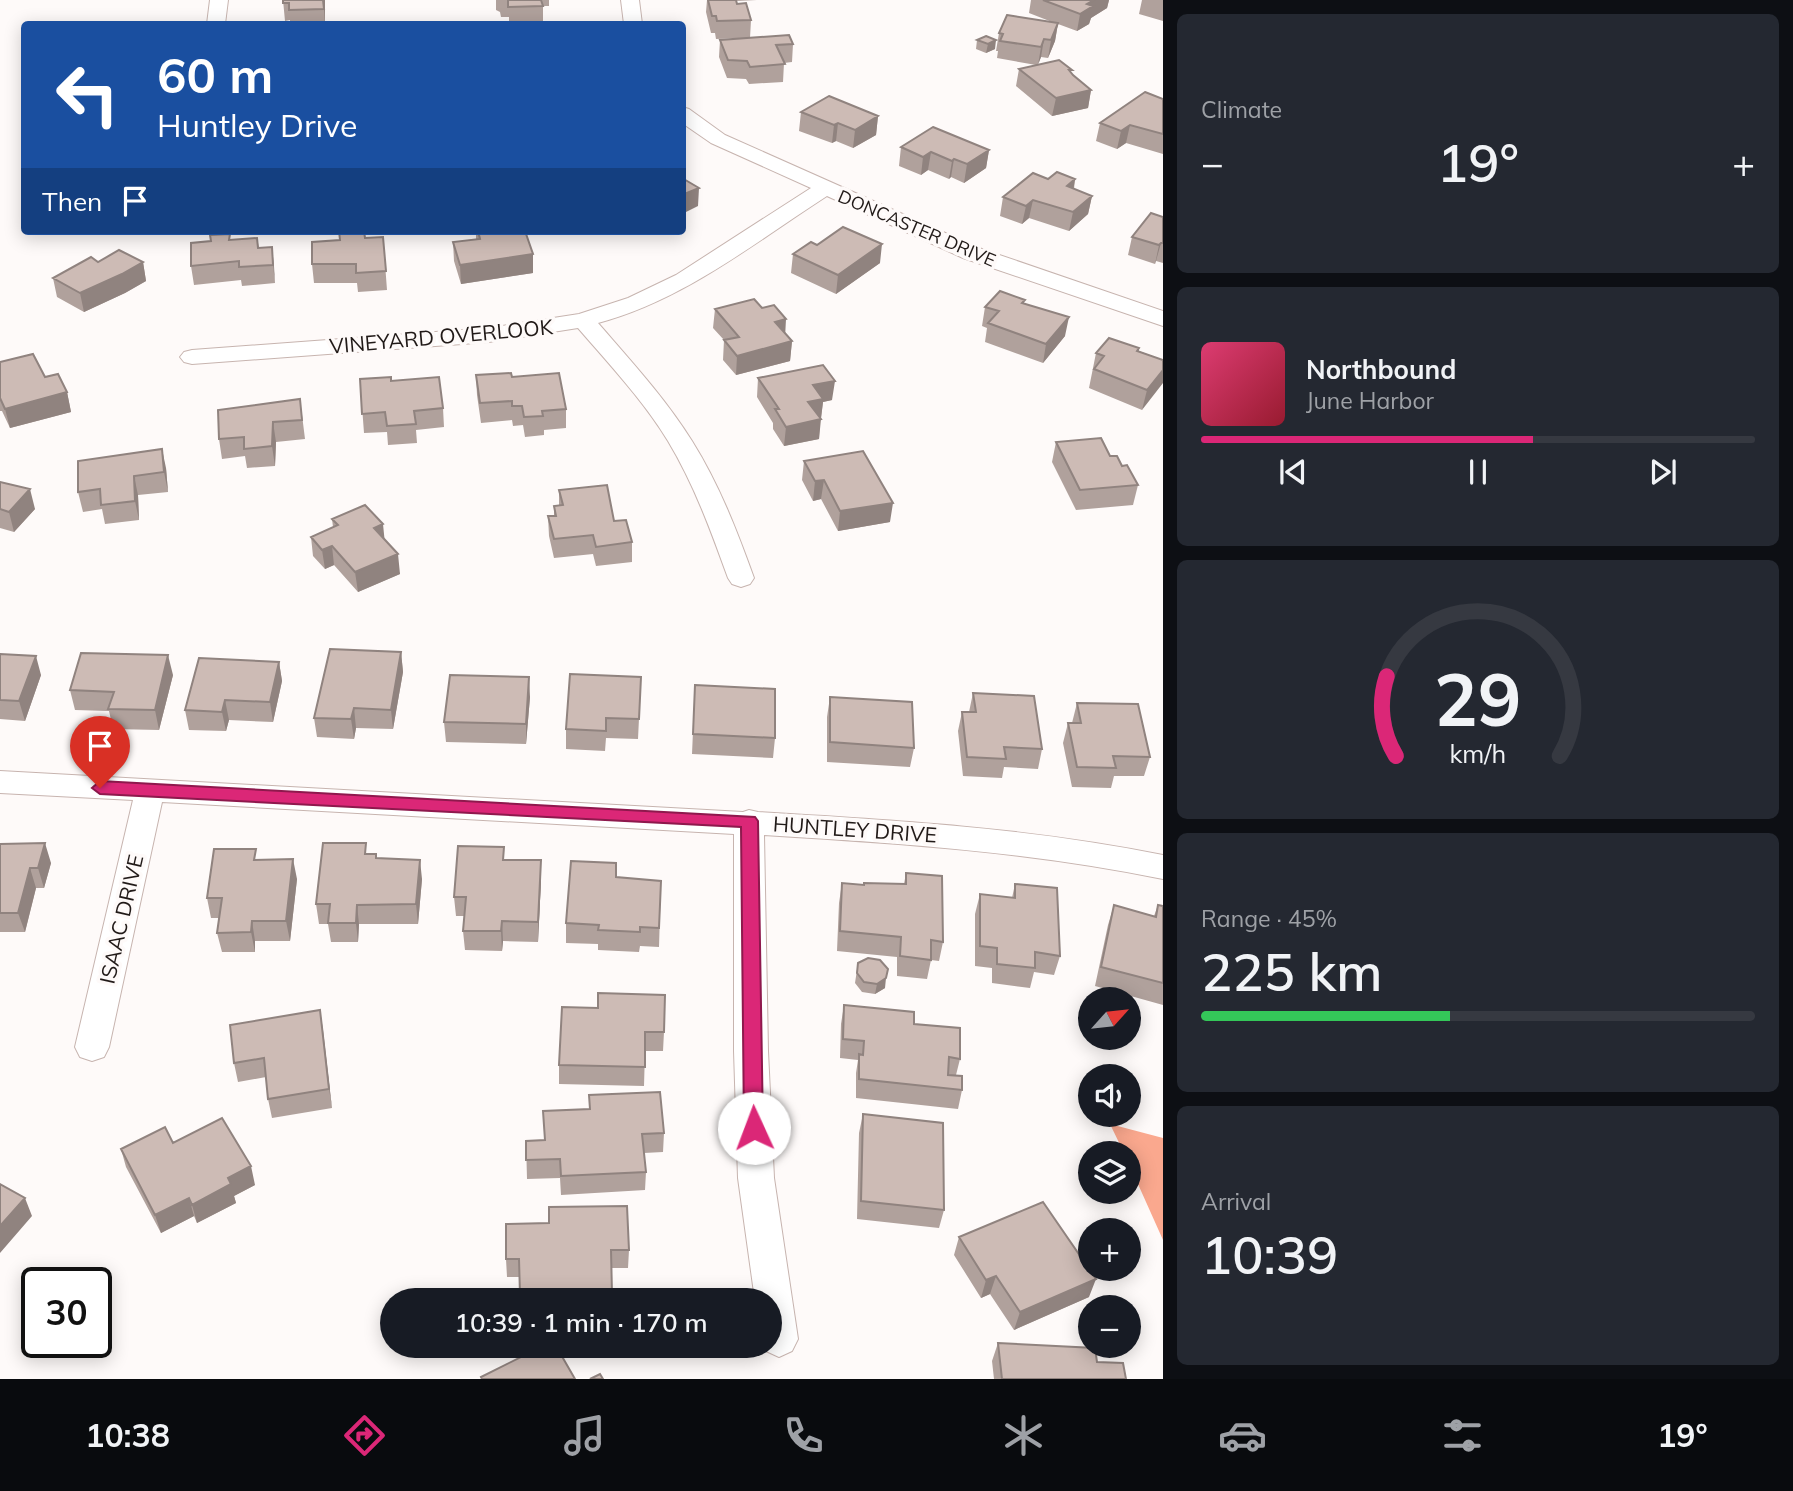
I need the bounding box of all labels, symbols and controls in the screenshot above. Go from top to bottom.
text: 60 m [157,44,273,105]
icon: left [42,49,133,140]
text: Climate [1201,95,1282,124]
text: Huntley Drive [157,105,357,145]
text: 19° [1437,130,1519,195]
text: − [1201,139,1224,187]
text: + [1732,139,1755,187]
icon: arrive [116,182,154,220]
street label: DONCASTER DRIVE [835,184,999,272]
text: Then [42,185,102,218]
street label: VINEYARD OVERLOOK [328,313,555,359]
text: Northbound [1306,353,1456,386]
text: June Harbor [1306,386,1434,415]
icon: previous [1274,453,1312,491]
icon: pause [1459,453,1497,491]
icon: next [1644,453,1682,491]
text: 29 [1434,653,1522,744]
pin [70,716,130,788]
icon: arrive [81,727,119,765]
text: km/h [1450,737,1506,768]
street label: HUNTLEY DRIVE [772,810,938,848]
street label: ISAAC DRIVE [94,852,148,986]
text: Range · 45% [1201,904,1337,933]
text: 225 km [1201,939,1382,1004]
north arrow [1078,987,1141,1050]
map controls [1078,987,1141,1358]
button: sound [1078,1064,1141,1127]
position arrow [717,1091,791,1165]
button: layers [1078,1141,1141,1204]
text: Arrival [1201,1187,1271,1216]
button: + [1078,1218,1141,1281]
text: 10:39 [1201,1222,1338,1287]
speed limit sign: 30 [21,1267,112,1358]
button: − [1078,1295,1141,1358]
text: 10:39 · 1 min · 170 m [454,1306,708,1339]
icon: directions [340,1411,389,1460]
icon: music [560,1411,609,1460]
icon: phone [779,1411,828,1460]
icon: climate [999,1411,1048,1460]
icon: car [1218,1411,1267,1460]
icon: filters [1438,1411,1487,1460]
text: 10:38 [85,1415,170,1455]
text: 19° [1657,1415,1708,1455]

